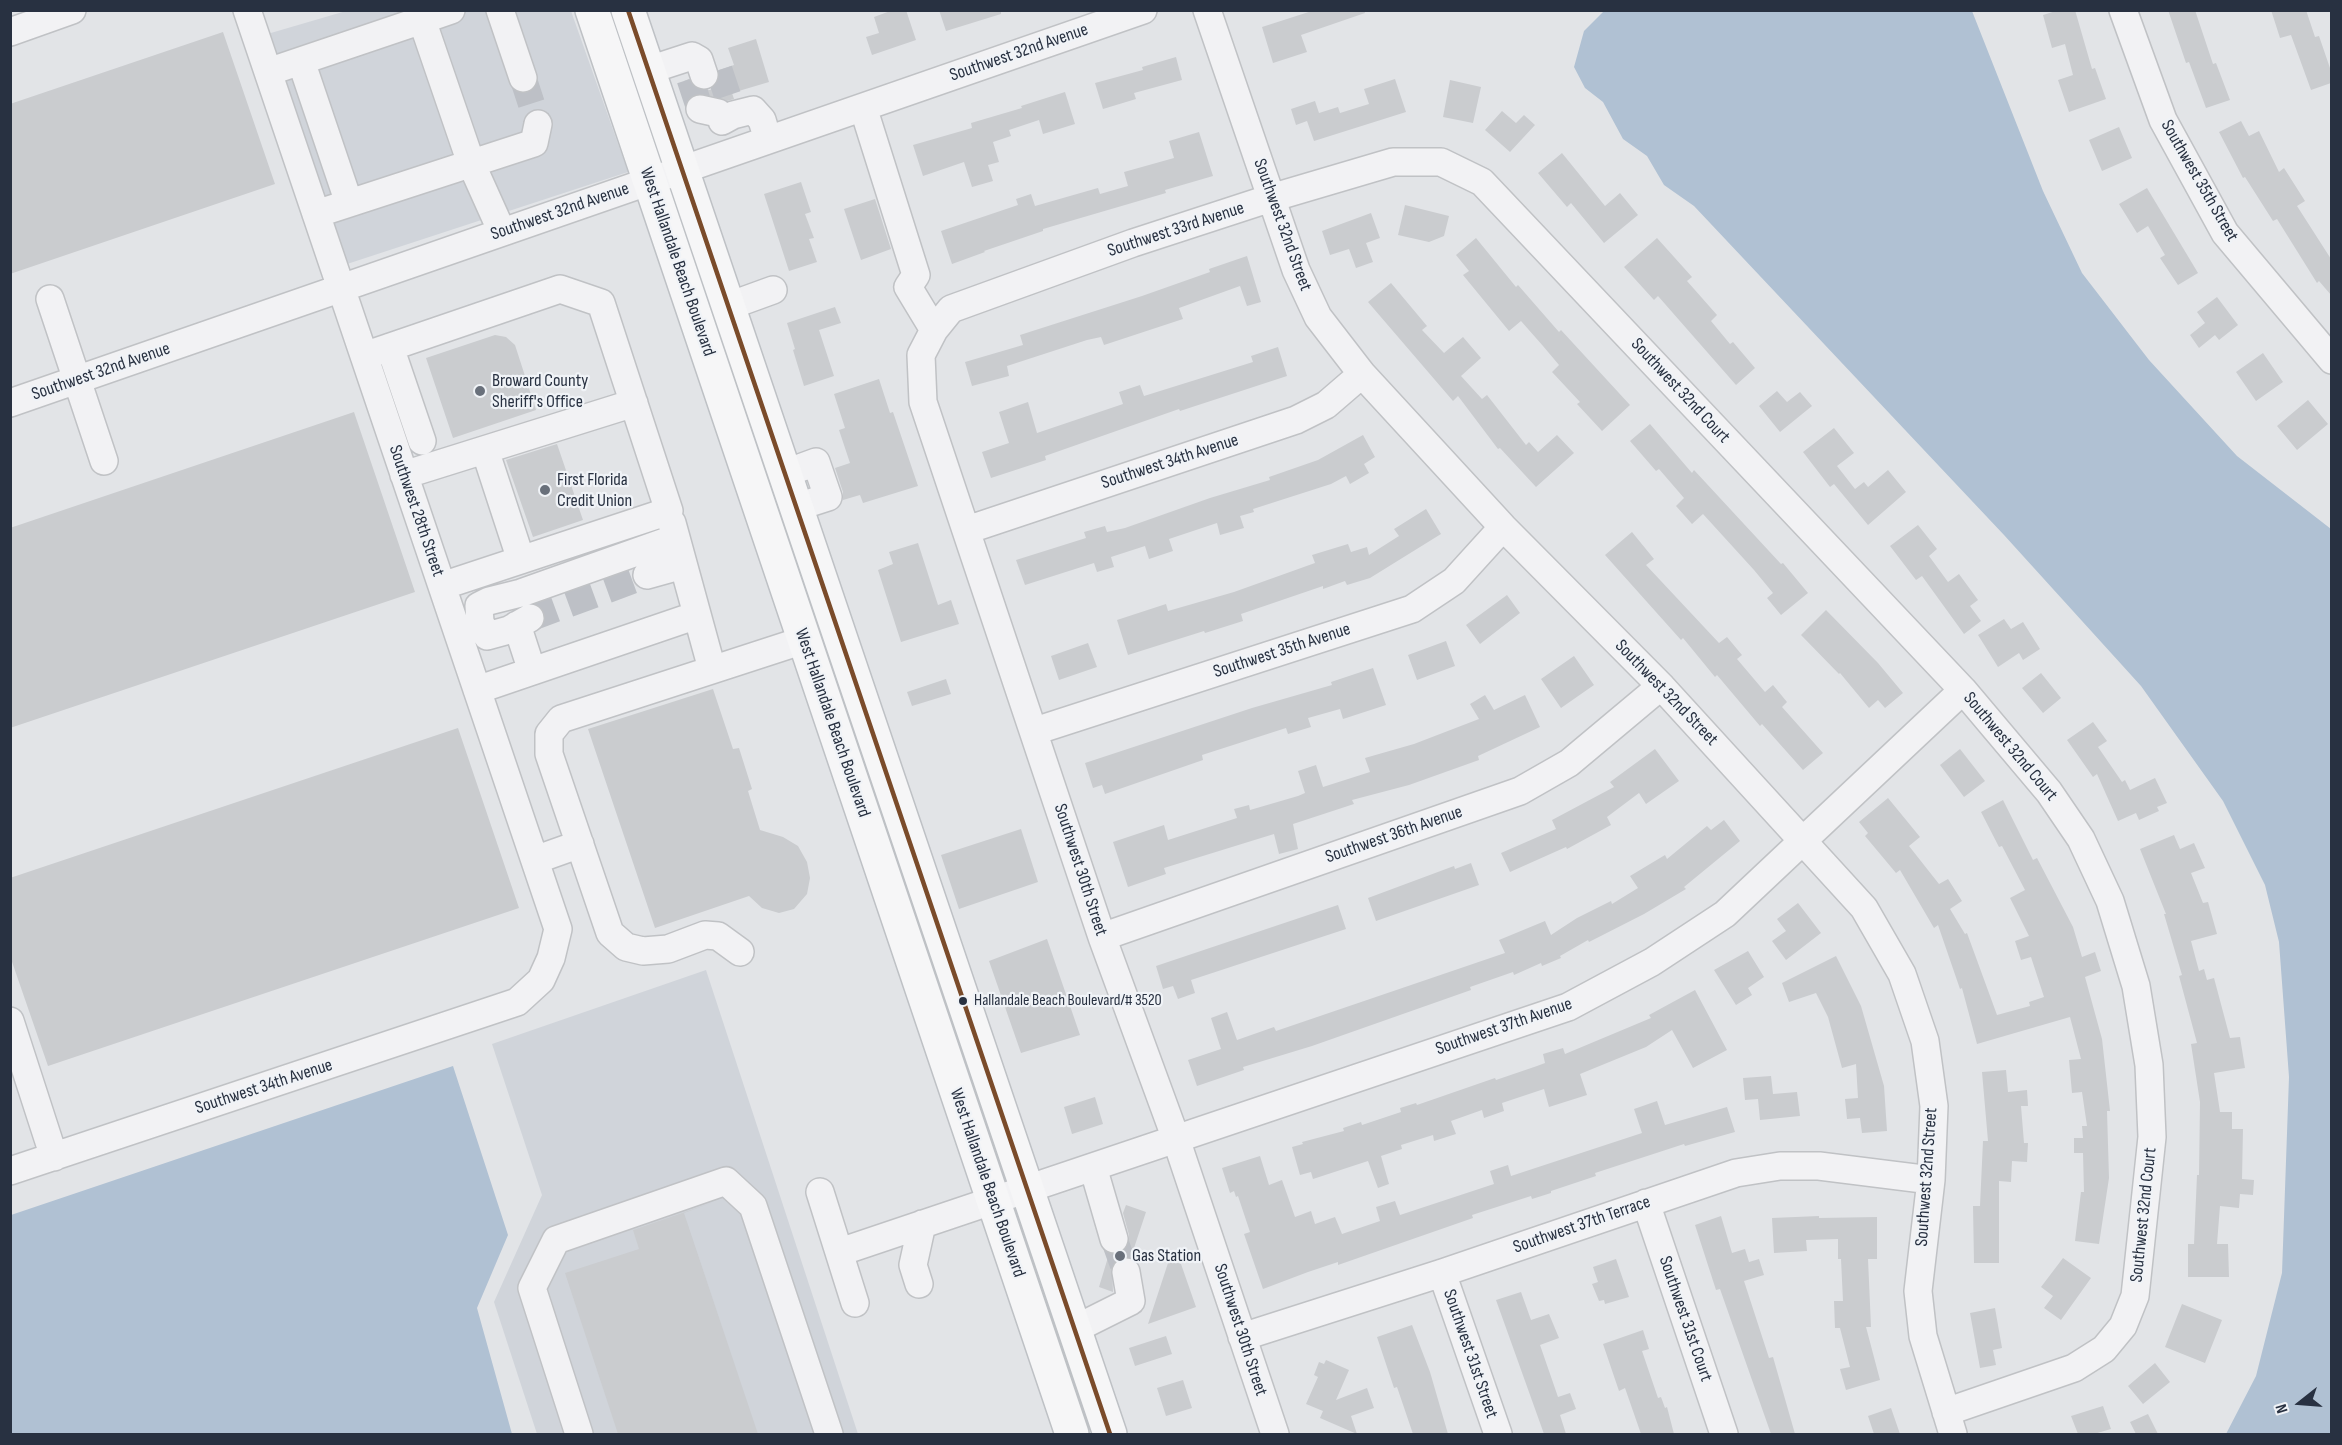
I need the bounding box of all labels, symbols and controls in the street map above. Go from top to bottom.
street label: Southwest 32nd Avenue [947,19,1091,87]
street label: Southwest 35th Street [2155,116,2243,246]
street label: Southwest 32nd Street [1248,156,1316,294]
street label: West Hallandale Beach Boulevard [635,165,719,359]
street label: Southwest 32nd Avenue [488,178,632,246]
street label: Southwest 33rd Avenue [1105,198,1247,262]
street label: Southwest 32nd Court [1626,334,1734,448]
street label: Southwest 32nd Avenue [29,338,173,406]
place label: Broward County Sheriff's Office [492,370,588,412]
marker: Broward County Sheriff's Office [473,384,487,398]
street label: Southwest 34th Avenue [1099,430,1241,494]
street label: Southwest 28th Street [383,443,449,579]
place label: First Florida Credit Union [557,469,632,512]
marker: First Florida Credit Union [538,483,552,497]
street label: Southwest 35th Avenue [1211,619,1353,683]
street label: West Hallandale Beach Boulevard [790,626,874,820]
street label: Southwest 32nd Street [1610,636,1722,750]
street label: Southwest 32nd Court [1958,688,2062,806]
street label: Southwest 30th Street [1048,801,1112,939]
street label: Southwest 36th Avenue [1323,801,1465,869]
place label: Hallandale Beach Boulevard/# 3520 [974,991,1162,1011]
street label: Southwest 37th Avenue [1433,994,1575,1060]
marker: Hallandale Beach Boulevard/# 3520 [957,995,969,1007]
street label: Southwest 34th Avenue [193,1055,335,1119]
street label: West Hallandale Beach Boulevard [945,1086,1029,1280]
street label: Southwest 32nd Street [1911,1107,1943,1247]
street label: Southwest 32nd Court [2126,1147,2162,1283]
street label: Southwest 37th Terrace [1511,1191,1653,1259]
place label: Gas Station [1132,1245,1201,1267]
marker: Gas Station [1113,1249,1127,1263]
street label: Southwest 31st Court [1653,1254,1717,1384]
street label: Southwest 30th Street [1208,1261,1272,1399]
street label: Southwest 31st Street [1438,1287,1502,1421]
north arrow [2270,1373,2330,1433]
text: N [2272,1402,2293,1415]

